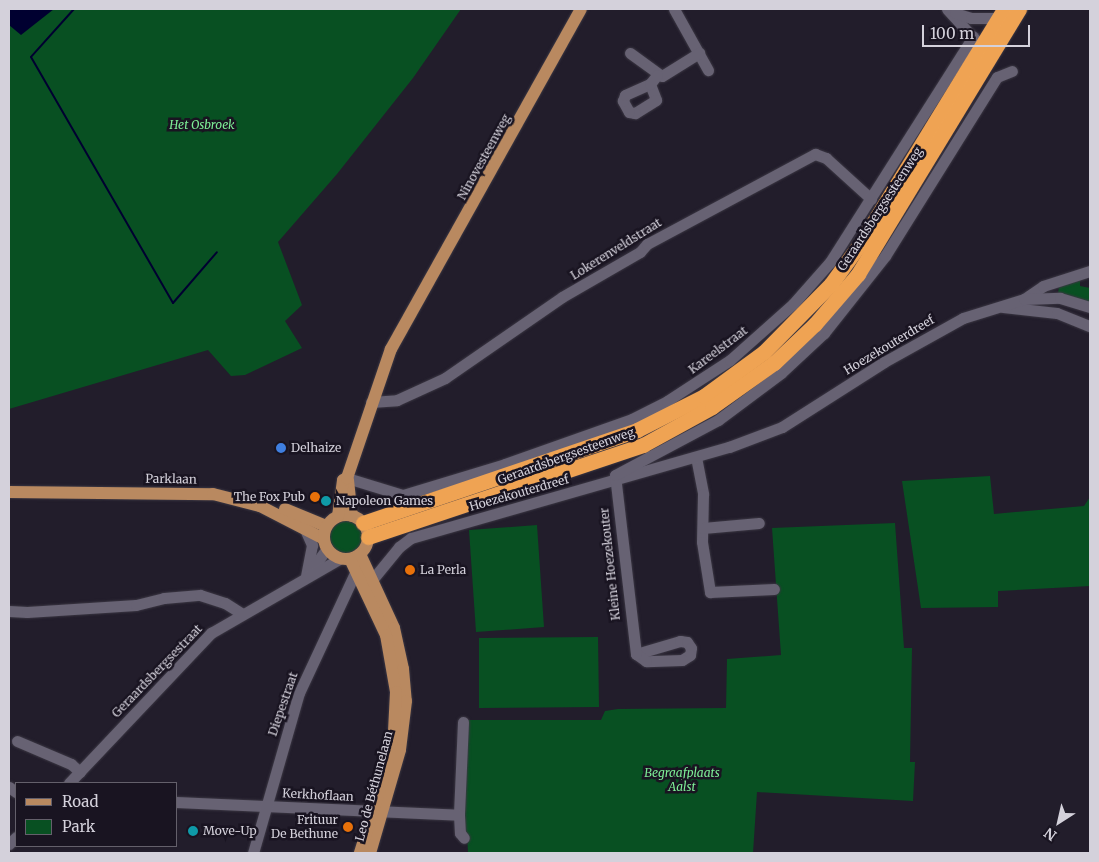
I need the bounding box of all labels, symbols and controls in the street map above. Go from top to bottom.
scale bar [924,15,1032,47]
text: 100 m [930,24,974,43]
street label: Ninovesteenweg [455,112,513,202]
park label: Het Osbroek [169,118,235,132]
street label: Geraardsbergsesteenweg [835,144,925,274]
street label: Lokerenveldstraat [568,215,664,283]
street label: Hoezekouterdreef [841,312,937,378]
street label: Kareelstraat [686,323,750,377]
street label: Geraardsbergsesteenweg [496,425,636,487]
place label: Delhaize [291,441,341,455]
marker: Delhaize [275,442,287,454]
street label: Parklaan [145,471,197,487]
street label: Hoezekouterdreef [468,472,570,514]
place label: The Fox Pub [234,490,305,504]
marker: The Fox Pub [309,491,321,503]
place label: Napoleon Games [336,494,433,508]
marker: Napoleon Games [320,495,332,507]
street label: Kleine Hoezekouter [597,507,623,621]
place label: La Perla [420,563,466,577]
marker: La Perla [404,564,416,576]
street label: Geraardsbergsestraat [109,622,205,720]
street label: Diepestraat [265,670,301,738]
street label: Leo de Béthunelaan [352,729,396,843]
park label: Begraafplaats Aalst [644,766,720,794]
legend [15,782,178,847]
street label: Kerkhoflaan [282,786,354,804]
text: Road [62,792,98,811]
north arrow [1034,797,1084,847]
place label: Frituur De Bethune [271,813,338,841]
text: Park [62,817,95,836]
marker: Frituur De Bethune [342,821,354,833]
place label: Move-Up [203,824,257,838]
text: N [1041,824,1060,845]
marker: Move-Up [187,825,199,837]

